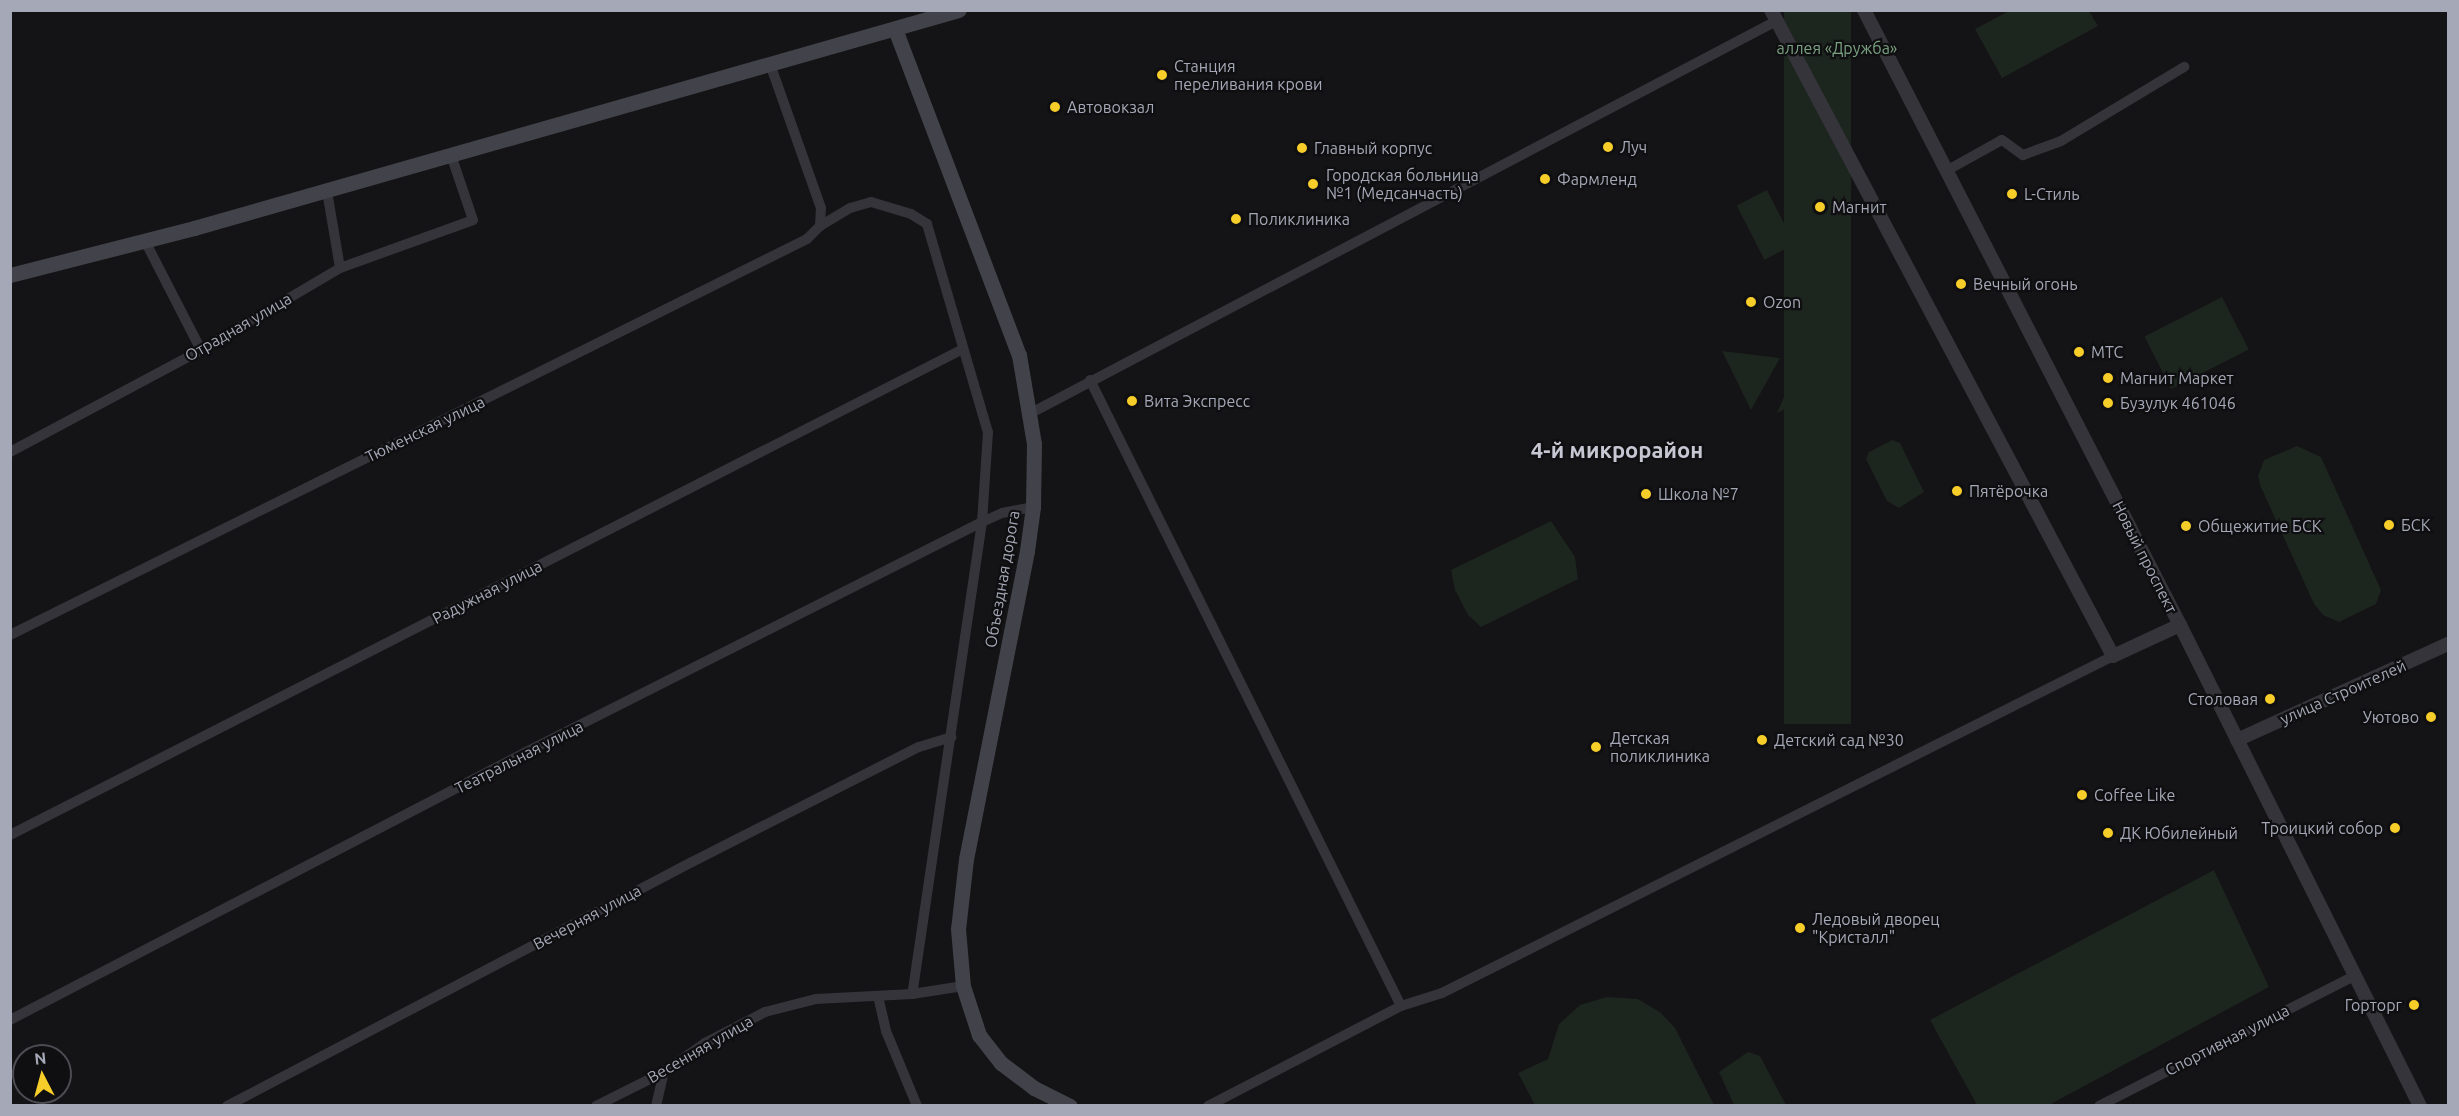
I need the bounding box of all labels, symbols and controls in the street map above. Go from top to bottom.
park label: аллея «Дружба» [1777,38,1897,58]
place label: Станция переливания крови [1174,56,1322,94]
marker: Станция переливания крови [1155,68,1169,82]
place label: Автовокзал [1067,97,1154,117]
marker: Автовокзал [1048,100,1062,114]
place label: Луч [1620,137,1647,157]
place label: Главный корпус [1314,138,1432,158]
marker: Луч [1601,140,1615,154]
marker: Главный корпус [1295,141,1309,155]
place label: Городская больница №1 (Медсанчасть) [1326,165,1479,203]
place label: Фармленд [1557,169,1637,189]
marker: Фармленд [1538,172,1552,186]
marker: Городская больница №1 (Медсанчасть) [1304,175,1322,193]
place label: L-Стиль [2024,184,2080,204]
marker: L-Стиль [2005,187,2019,201]
place label: Магнит [1832,197,1886,217]
marker: Магнит [1813,200,1827,214]
place label: Поликлиника [1248,209,1350,229]
marker: Поликлиника [1229,212,1243,226]
place label: Вечный огонь [1973,274,2078,294]
marker: Вечный огонь [1954,277,1968,291]
street label: Отрадная улица [181,289,295,365]
place label: Ozon [1763,292,1801,312]
marker: Ozon [1744,295,1758,309]
place label: МТС [2091,342,2123,362]
marker: МТС [2072,345,2086,359]
place label: Магнит Маркет [2120,368,2234,388]
marker: Магнит Маркет [2101,371,2115,385]
place label: Вита Экспресс [1144,391,1250,411]
street label: Тюменская улица [362,392,488,466]
place label: Бузулук 461046 [2120,393,2236,413]
marker: Вита Экспресс [1125,394,1139,408]
marker: Бузулук 461046 [2101,396,2115,410]
district label: 4-й микрорайон [1531,437,1703,463]
place label: Пятёрочка [1969,481,2048,501]
place label: Школа №7 [1658,484,1739,504]
marker: Пятёрочка [1950,484,1964,498]
marker: Школа №7 [1639,487,1653,501]
street label: Новый проспект [2108,498,2182,616]
street label: Объездная дорога [980,509,1024,649]
place label: БСК [2401,515,2430,535]
place label: Общежитие БСК [2198,516,2322,536]
marker: БСК [2382,518,2396,532]
marker: Общежитие БСК [2179,519,2193,533]
street label: Радужная улица [429,556,545,628]
street label: улица Строителей [2277,656,2409,728]
place label: Столовая [2188,689,2258,709]
marker: Столовая [2263,692,2277,706]
place label: Уютово [2363,707,2419,727]
marker: Уютово [2424,710,2438,724]
street label: Театральная улица [452,716,586,798]
place label: Детская поликлиника [1610,728,1710,766]
place label: Детский сад №30 [1774,730,1904,750]
marker: Детский сад №30 [1755,733,1769,747]
marker: Детская поликлиника [1587,738,1605,756]
place label: Coffee Like [2094,785,2175,805]
marker: Coffee Like [2075,788,2089,802]
place label: Троицкий собор [2261,818,2383,838]
marker: Троицкий собор [2388,821,2402,835]
place label: ДК Юбилейный [2120,823,2238,843]
marker: ДК Юбилейный [2101,826,2115,840]
street label: Вечерняя улица [530,880,644,954]
place label: Ледовый дворец "Кристалл" [1812,909,1940,947]
marker: Ледовый дворец "Кристалл" [1793,921,1807,935]
place label: Горторг [2345,995,2402,1015]
marker: Горторг [2407,998,2421,1012]
street label: Спортивная улица [2162,1000,2292,1080]
street label: Весенняя улица [644,1011,756,1087]
north arrow [12,1044,72,1104]
text: N [33,1049,47,1068]

